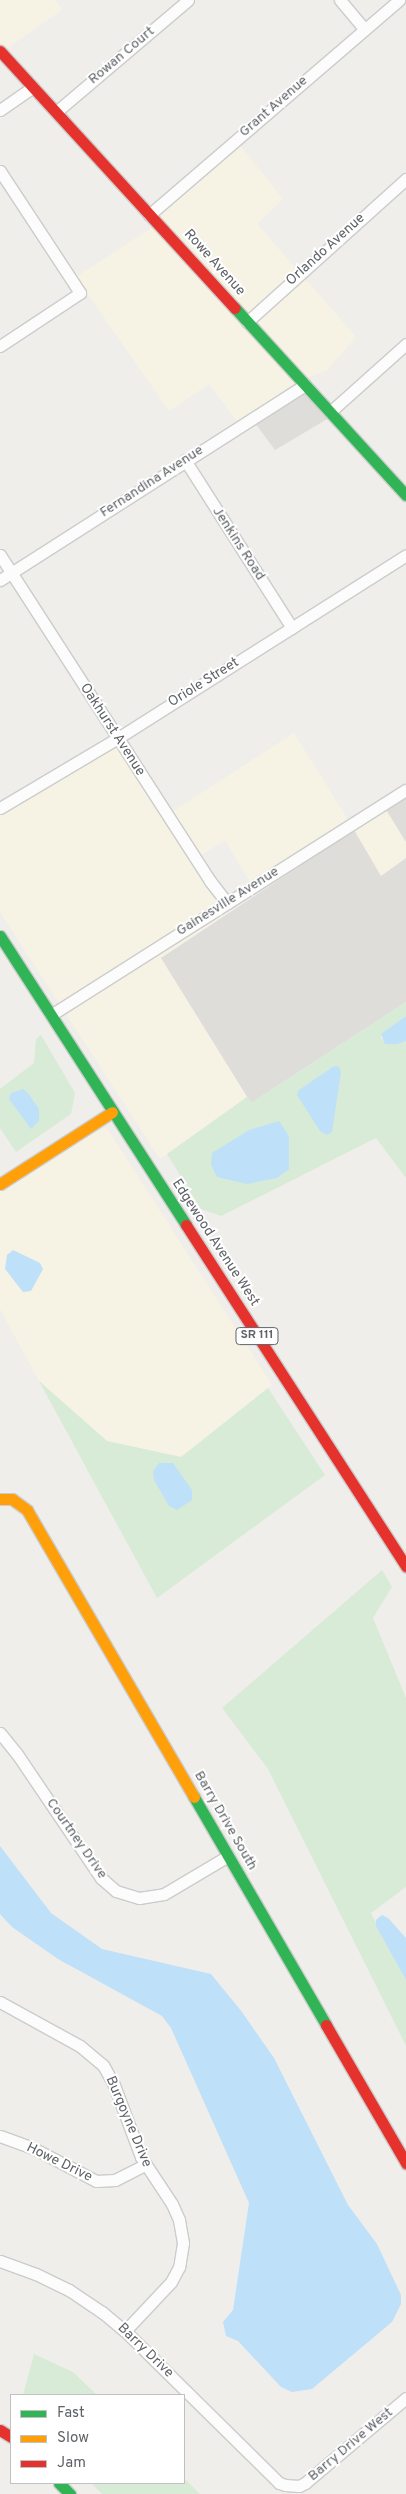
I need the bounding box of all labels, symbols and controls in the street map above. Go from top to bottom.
street label: Rowan Court [86,24,158,88]
street label: Grant Avenue [236,73,312,141]
street label: Orlando Avenue [283,210,369,290]
street label: Rowe Avenue [180,226,248,300]
street label: Fernandina Avenue [97,442,207,522]
street label: Jenkins Road [208,504,268,584]
street label: Oriole Street [166,655,242,711]
street label: Oakhurst Avenue [76,680,148,780]
street label: Gainesville Avenue [173,864,283,940]
street label: Edgewood Avenue West [167,1176,263,1310]
road number: SR 111 [234,1326,280,1345]
street label: Barry Drive South [190,1768,260,1874]
street label: Courtney Drive [42,1795,110,1883]
street label: Burgoyne Drive [101,2074,155,2170]
street label: Howe Drive [23,2140,95,2186]
street label: Barry Drive [113,2320,177,2382]
legend [10,2394,185,2484]
text: Fast [57,2404,85,2423]
street label: Barry Drive West [305,2405,397,2485]
text: Slow [57,2429,89,2448]
text: Jam [57,2454,86,2473]

